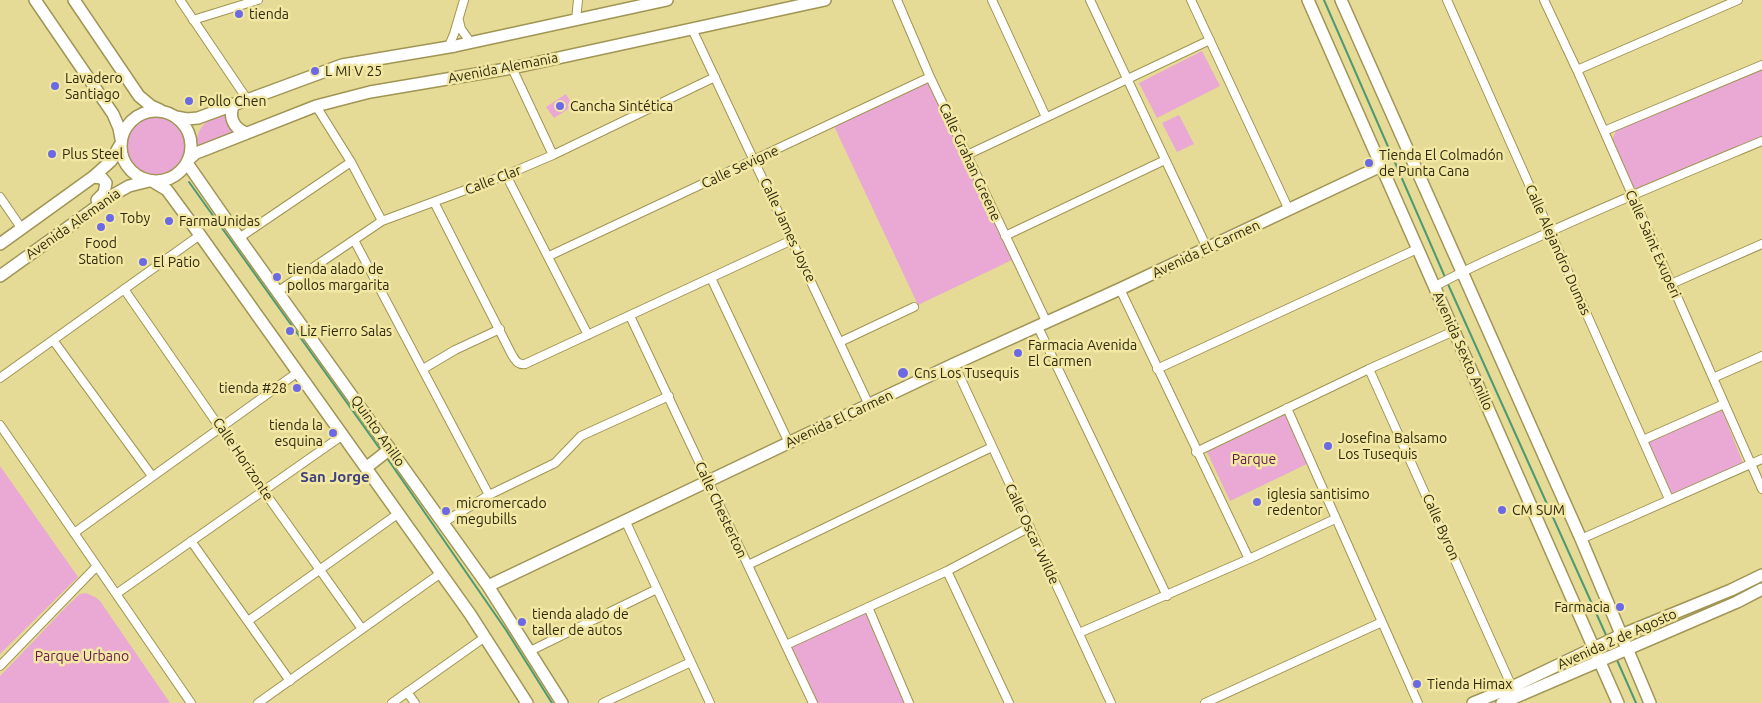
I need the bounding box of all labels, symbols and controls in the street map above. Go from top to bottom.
place label: tienda [249,6,289,22]
marker: tienda [233,8,245,20]
street label: Avenida Alemania [447,49,559,87]
place label: L MI V 25 [325,63,382,79]
marker: L MI V 25 [309,65,321,77]
place label: Lavadero Santiago [65,70,123,102]
marker: Lavadero Santiago [49,80,61,92]
place label: Pollo Chen [199,93,266,109]
marker: Pollo Chen [183,95,195,107]
place label: Cancha Sintética [570,98,673,114]
marker: Cancha Sintética [554,100,566,112]
street label: Calle Grahan Greene [935,100,1005,224]
street label: Calle Sevigne [699,142,781,192]
place label: Plus Steel [62,146,123,162]
place label: Tienda El Colmadón de Punta Cana [1379,147,1504,180]
marker: Plus Steel [46,148,58,160]
marker: Tienda El Colmadón de Punta Cana [1363,157,1375,169]
street label: Calle Clar [463,162,523,198]
street label: Calle James Joyce [756,175,820,285]
street label: Calle Alejandro Dumas [1522,182,1594,318]
street label: Avenida Alemania [22,185,124,263]
street label: Calle Saint Exuperi [1622,187,1684,301]
place label: Toby [120,210,150,226]
marker: Toby [104,212,116,224]
place label: FarmaUnidas [179,213,260,229]
marker: FarmaUnidas [163,215,175,227]
street label: Avenida El Carmen [1149,217,1263,281]
marker: Food Station [95,221,107,233]
place label: Food Station [78,235,124,268]
place label: El Patio [153,254,200,270]
marker: El Patio [137,256,149,268]
place label: tienda alado de pollos margarita [287,261,389,294]
marker: tienda alado de pollos margarita [271,271,283,283]
street label: Avenida Sexto Anillo [1429,289,1497,413]
place label: Liz Fierro Salas [300,323,392,339]
marker: Liz Fierro Salas [284,325,296,337]
place label: Farmacia Avenida El Carmen [1028,337,1137,370]
marker: Farmacia Avenida El Carmen [1012,347,1024,359]
place label: Cns Los Tusequis [914,365,1019,381]
marker: Cns Los Tusequis [896,366,910,380]
place label: tienda #28 [219,380,287,396]
marker: tienda #28 [291,382,303,394]
street label: Avenida El Carmen [782,387,896,451]
street label: Quinto Anillo [347,392,409,470]
street label: Calle Horizonte [209,414,277,504]
place label: tienda la esquina [269,417,323,450]
marker: tienda la esquina [327,427,339,439]
place label: Josefina Balsamo Los Tusequis [1338,430,1447,462]
marker: Josefina Balsamo Los Tusequis [1322,440,1334,452]
park label: Parque [1232,451,1276,467]
street label: Calle Chesterton [691,459,751,561]
district label: San Jorge [300,468,370,486]
street label: Calle Oscar Wilde [1001,481,1063,587]
place label: iglesia santisimo redentor [1267,486,1370,518]
street label: Calle Byron [1419,491,1463,563]
place label: micromercado megubills [456,495,547,528]
marker: iglesia santisimo redentor [1251,496,1263,508]
place label: CM SUM [1512,502,1565,518]
marker: CM SUM [1496,504,1508,516]
marker: micromercado megubills [440,505,452,517]
place label: Farmacia [1554,599,1610,615]
marker: Farmacia [1614,601,1626,613]
street label: Avenida 2 de Agosto [1555,605,1679,673]
place label: tienda alado de taller de autos [532,606,629,638]
marker: tienda alado de taller de autos [516,616,528,628]
park label: Parque Urbano [35,648,129,664]
place label: Tienda Himax [1427,676,1512,692]
marker: Tienda Himax [1411,678,1423,690]

